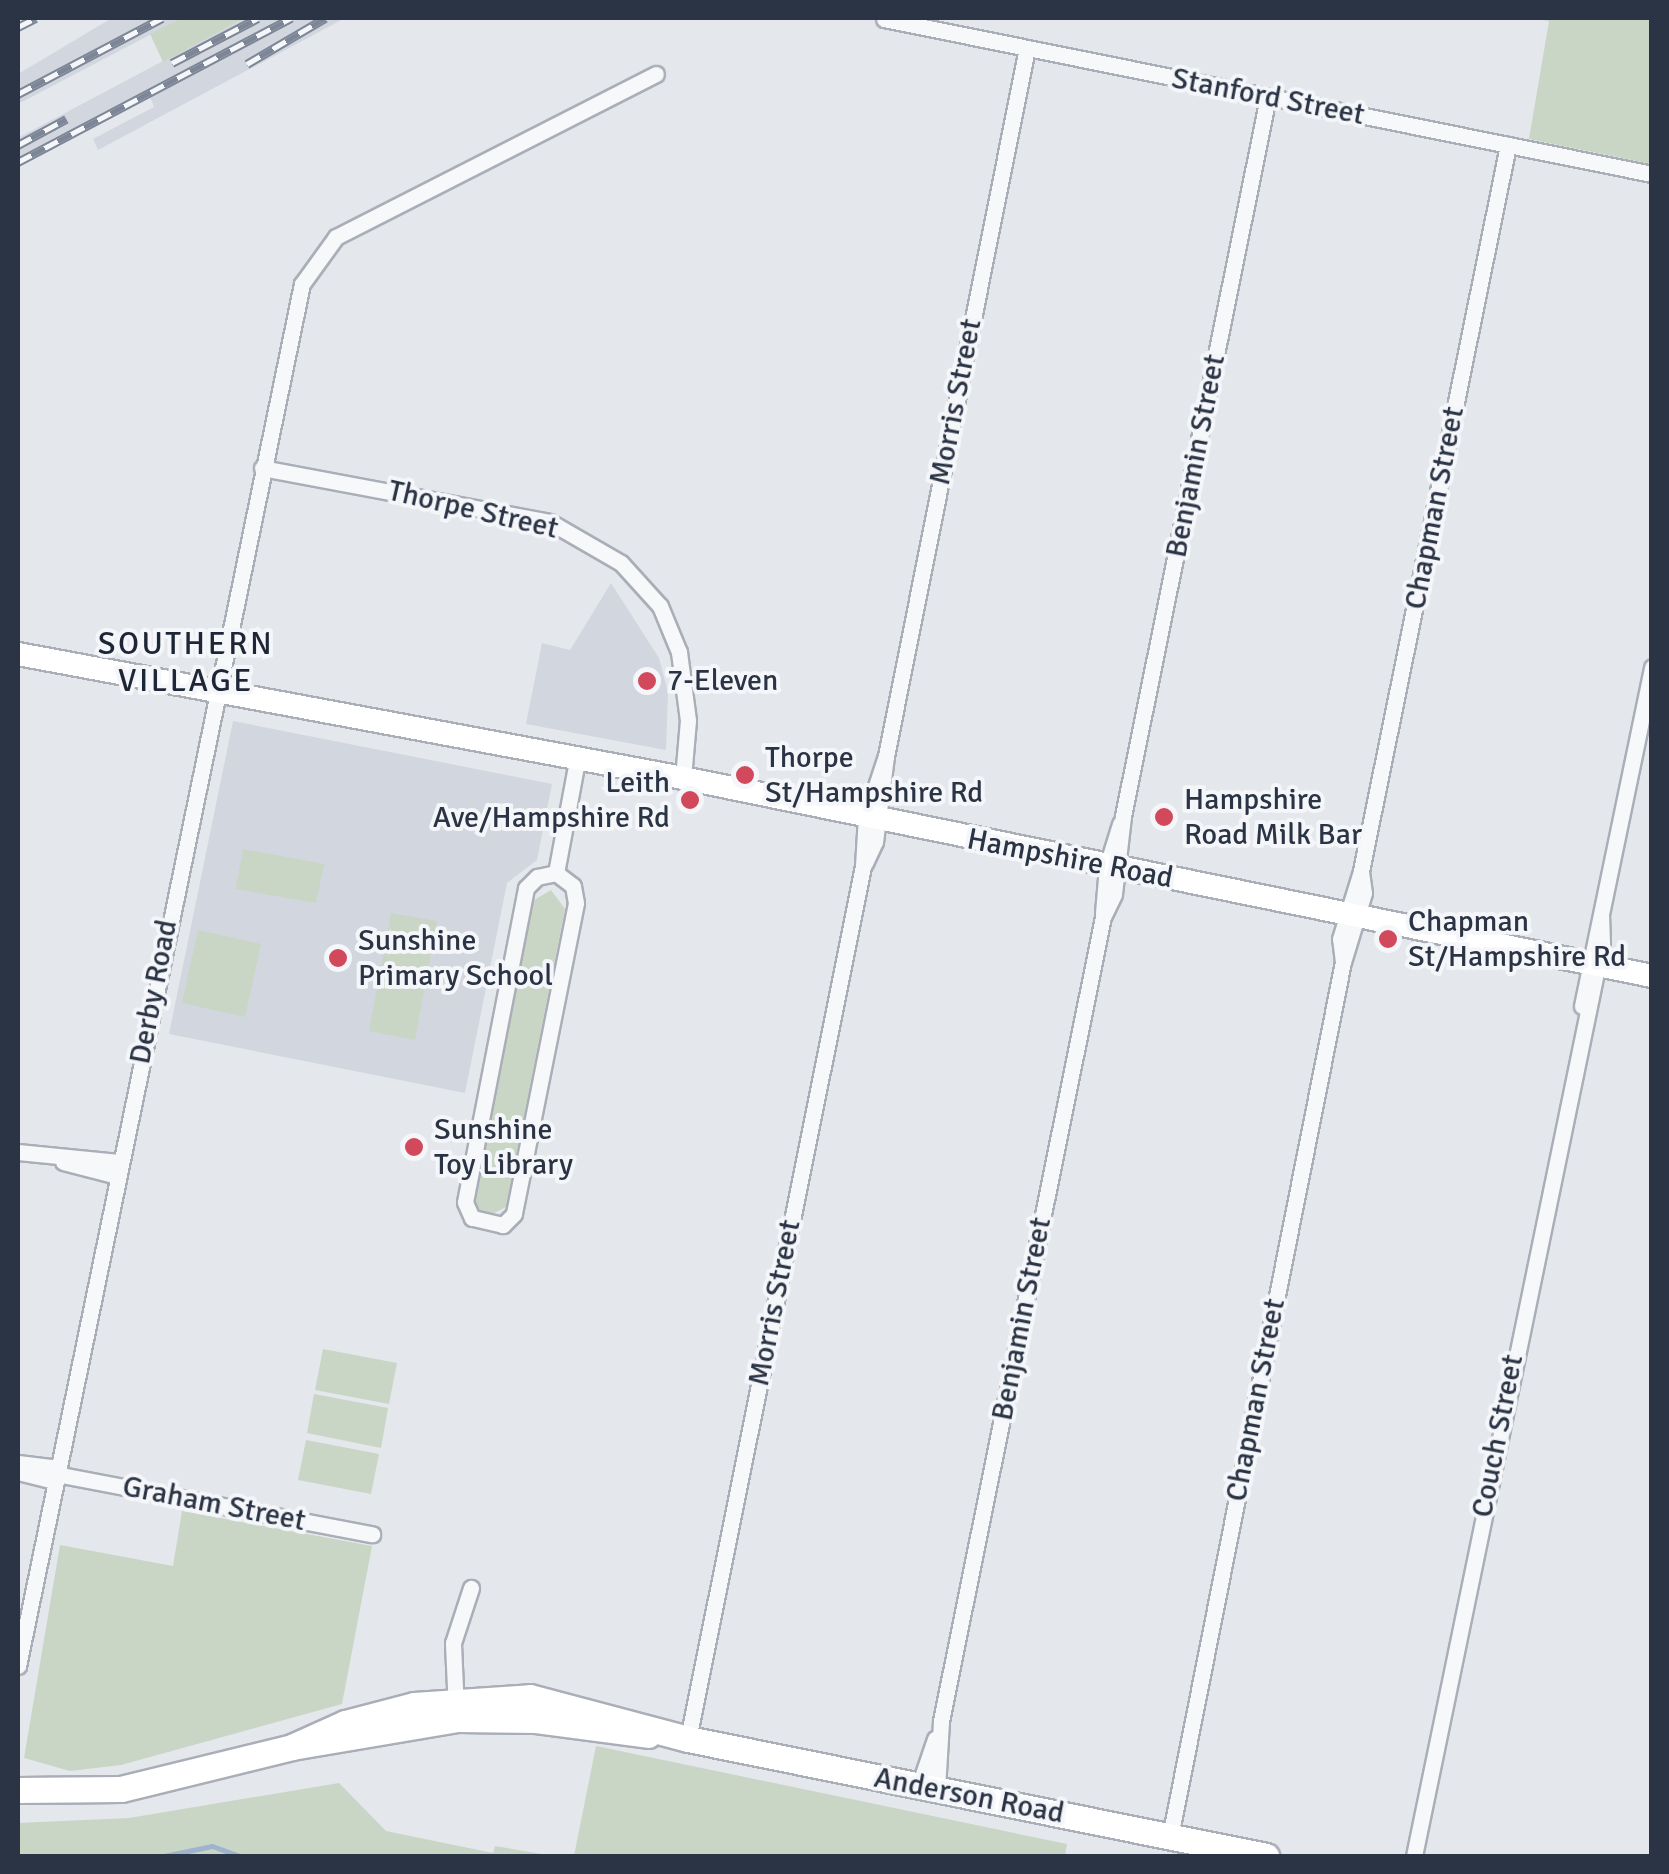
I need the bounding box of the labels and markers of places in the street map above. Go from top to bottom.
place label: 7-Eleven [667,663,778,699]
marker: 7-Eleven [636,670,658,692]
place label: Thorpe St/Hampshire Rd [765,740,983,810]
marker: Thorpe St/Hampshire Rd [734,764,756,786]
place label: Leith Ave/Hampshire Rd [433,765,670,836]
place label: Hampshire Road Milk Bar [1184,782,1362,852]
marker: Leith Ave/Hampshire Rd [679,789,701,811]
marker: Hampshire Road Milk Bar [1153,806,1175,828]
place label: Chapman St/Hampshire Rd [1408,904,1626,974]
place label: Sunshine Primary School [358,923,553,994]
marker: Chapman St/Hampshire Rd [1377,928,1399,950]
marker: Sunshine Primary School [327,947,349,969]
place label: Sunshine Toy Library [434,1112,573,1182]
marker: Sunshine Toy Library [403,1136,425,1158]

